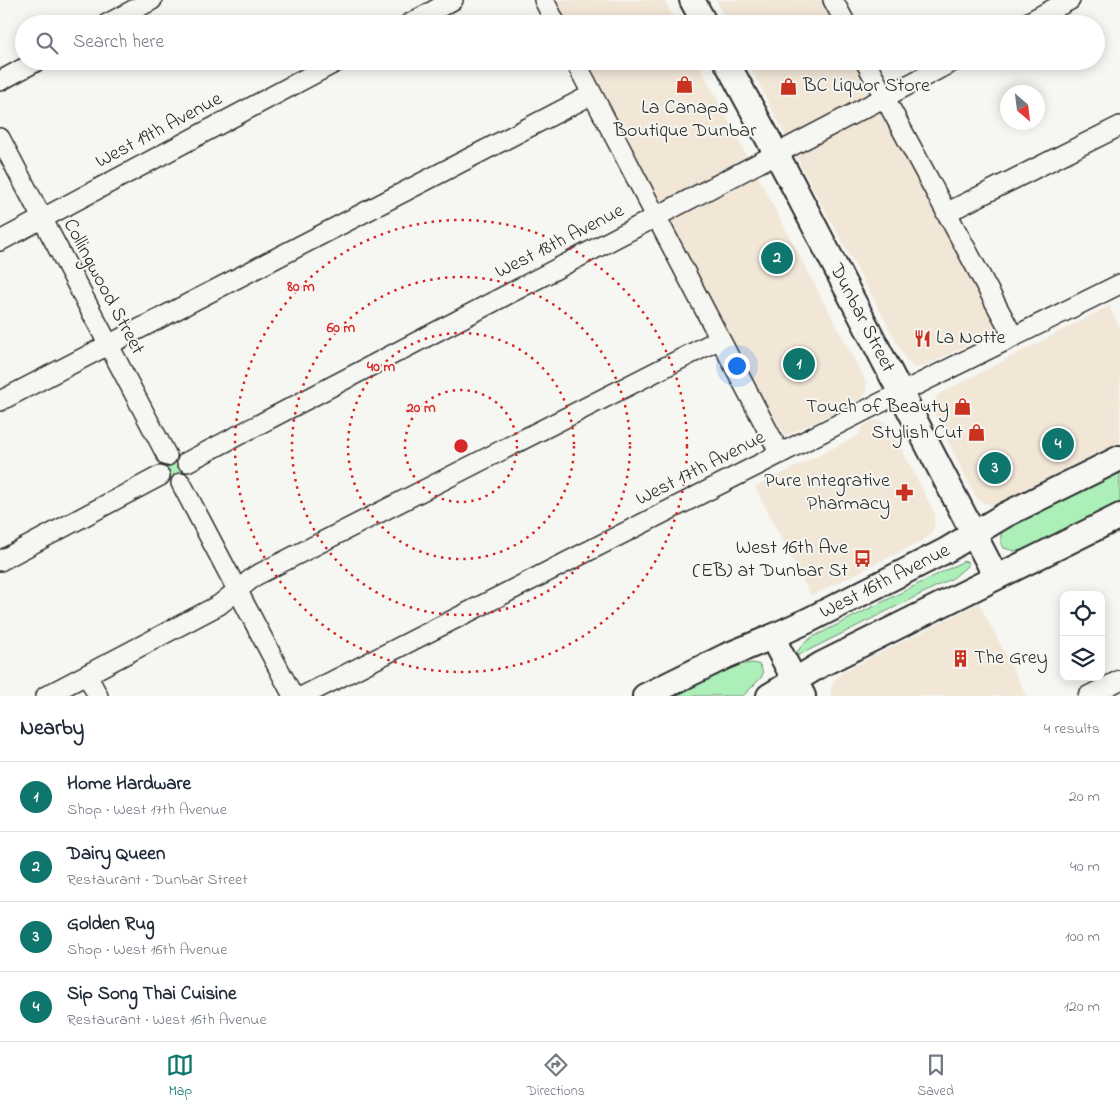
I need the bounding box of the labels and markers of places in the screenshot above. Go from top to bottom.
place label: BC Liquor Store [802,72,930,101]
shop icon: La Canapa Boutique Dunbar [675,74,695,94]
shop icon: BC Liquor Store [779,76,799,96]
place label: La Canapa Boutique Dunbar [613,94,757,146]
pin: 2 [761,239,793,277]
place label: La Notte [936,324,1006,353]
restaurant icon: La Notte [912,328,932,348]
pin: 1 [783,345,815,383]
place label: Touch of Beauty [806,393,949,422]
shop icon: Touch of Beauty [953,397,973,417]
place label: Stylish Cut [872,419,963,448]
shop icon: Stylish Cut [967,423,987,443]
pin: 4 [1042,425,1074,463]
centre of rings [452,437,470,455]
pin: 3 [979,449,1011,487]
place label: Pure Integrative Pharmacy [764,467,890,519]
pharmacy icon: Pure Integrative Pharmacy [894,482,914,502]
place label: West 16th Ave (EB) at Dunbar St [693,534,848,586]
bus stop icon: West 16th Ave (EB) at Dunbar St [852,549,872,569]
place label: The Grey [974,644,1048,673]
building icon: The Grey [950,648,970,668]

